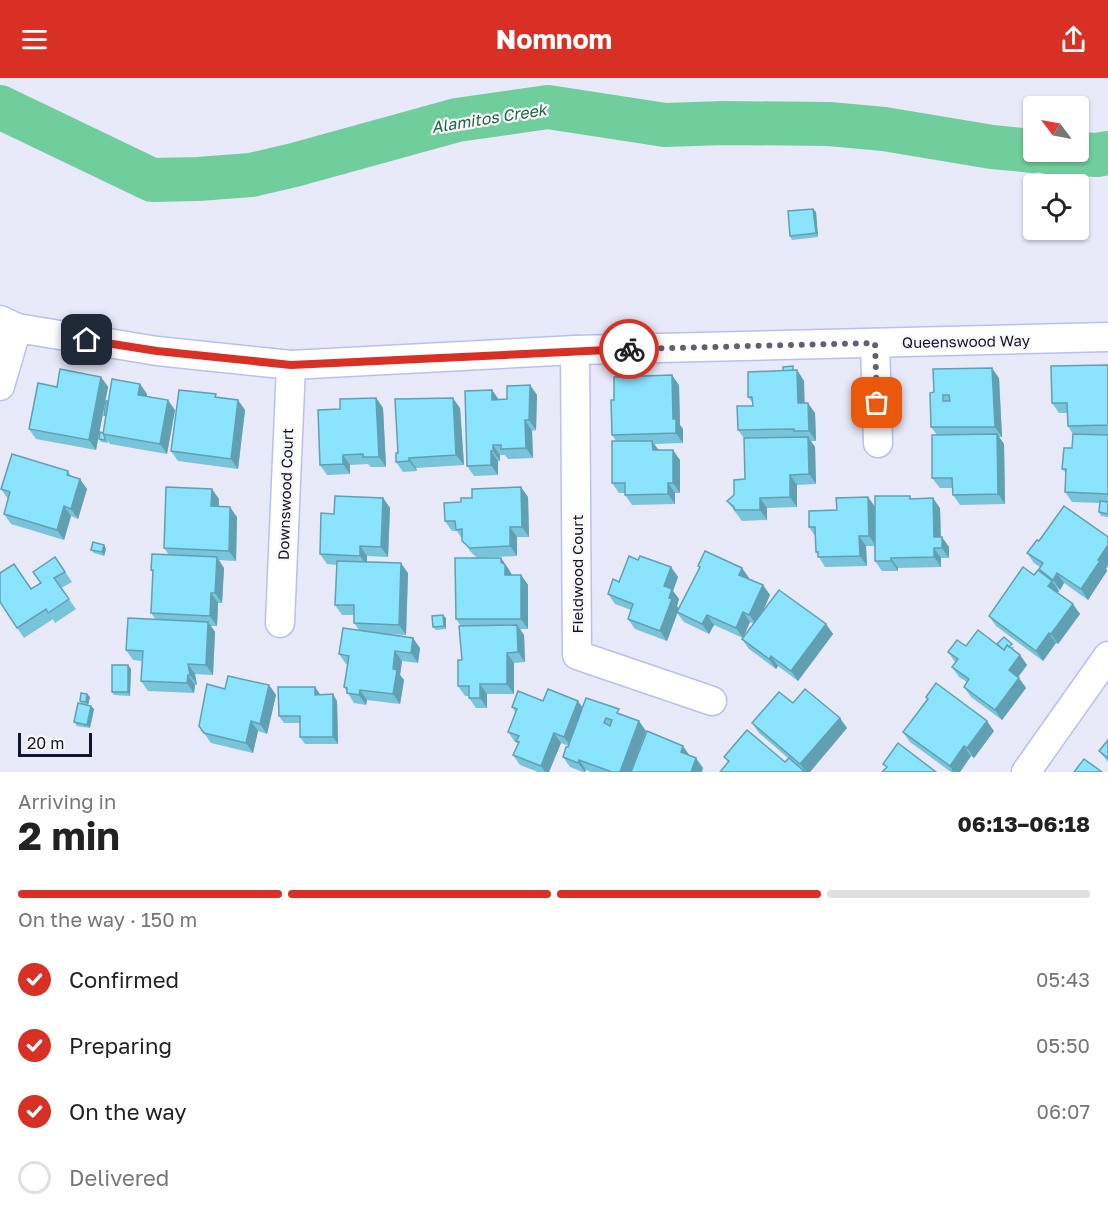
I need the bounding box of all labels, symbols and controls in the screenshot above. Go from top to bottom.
icon: menu [18,23,51,56]
text: Nomnom [496,23,612,55]
icon: share [1057,23,1090,56]
north arrow [1023,96,1089,162]
map controls [1023,96,1089,240]
water label: Alamitos Creek [430,99,550,137]
button: locate [1023,174,1089,240]
pin [61,314,112,365]
courier [599,319,659,379]
icon: home [70,323,103,356]
street label: Queenswood Way [902,331,1031,351]
icon: bike [613,333,646,366]
pin [851,377,902,428]
icon: bag [860,386,893,419]
street label: Downswood Court [274,428,296,560]
street label: Fieldwood Court [568,515,586,633]
scale bar [18,730,92,758]
text: 20 m [27,733,64,753]
text: Arriving in [18,789,116,813]
text: 06:13–06:18 [958,810,1090,837]
text: 2 min [18,812,120,859]
text: On the way · 150 m [18,907,197,931]
icon: check [18,963,51,996]
text: Confirmed [69,966,179,993]
text: 05:43 [1036,967,1090,991]
icon: check [18,1029,51,1062]
text: Preparing [69,1032,172,1059]
text: 05:50 [1036,1033,1090,1057]
icon: check [18,1095,51,1128]
text: On the way [69,1098,187,1125]
text: 06:07 [1037,1099,1090,1123]
text: Delivered [69,1164,169,1191]

